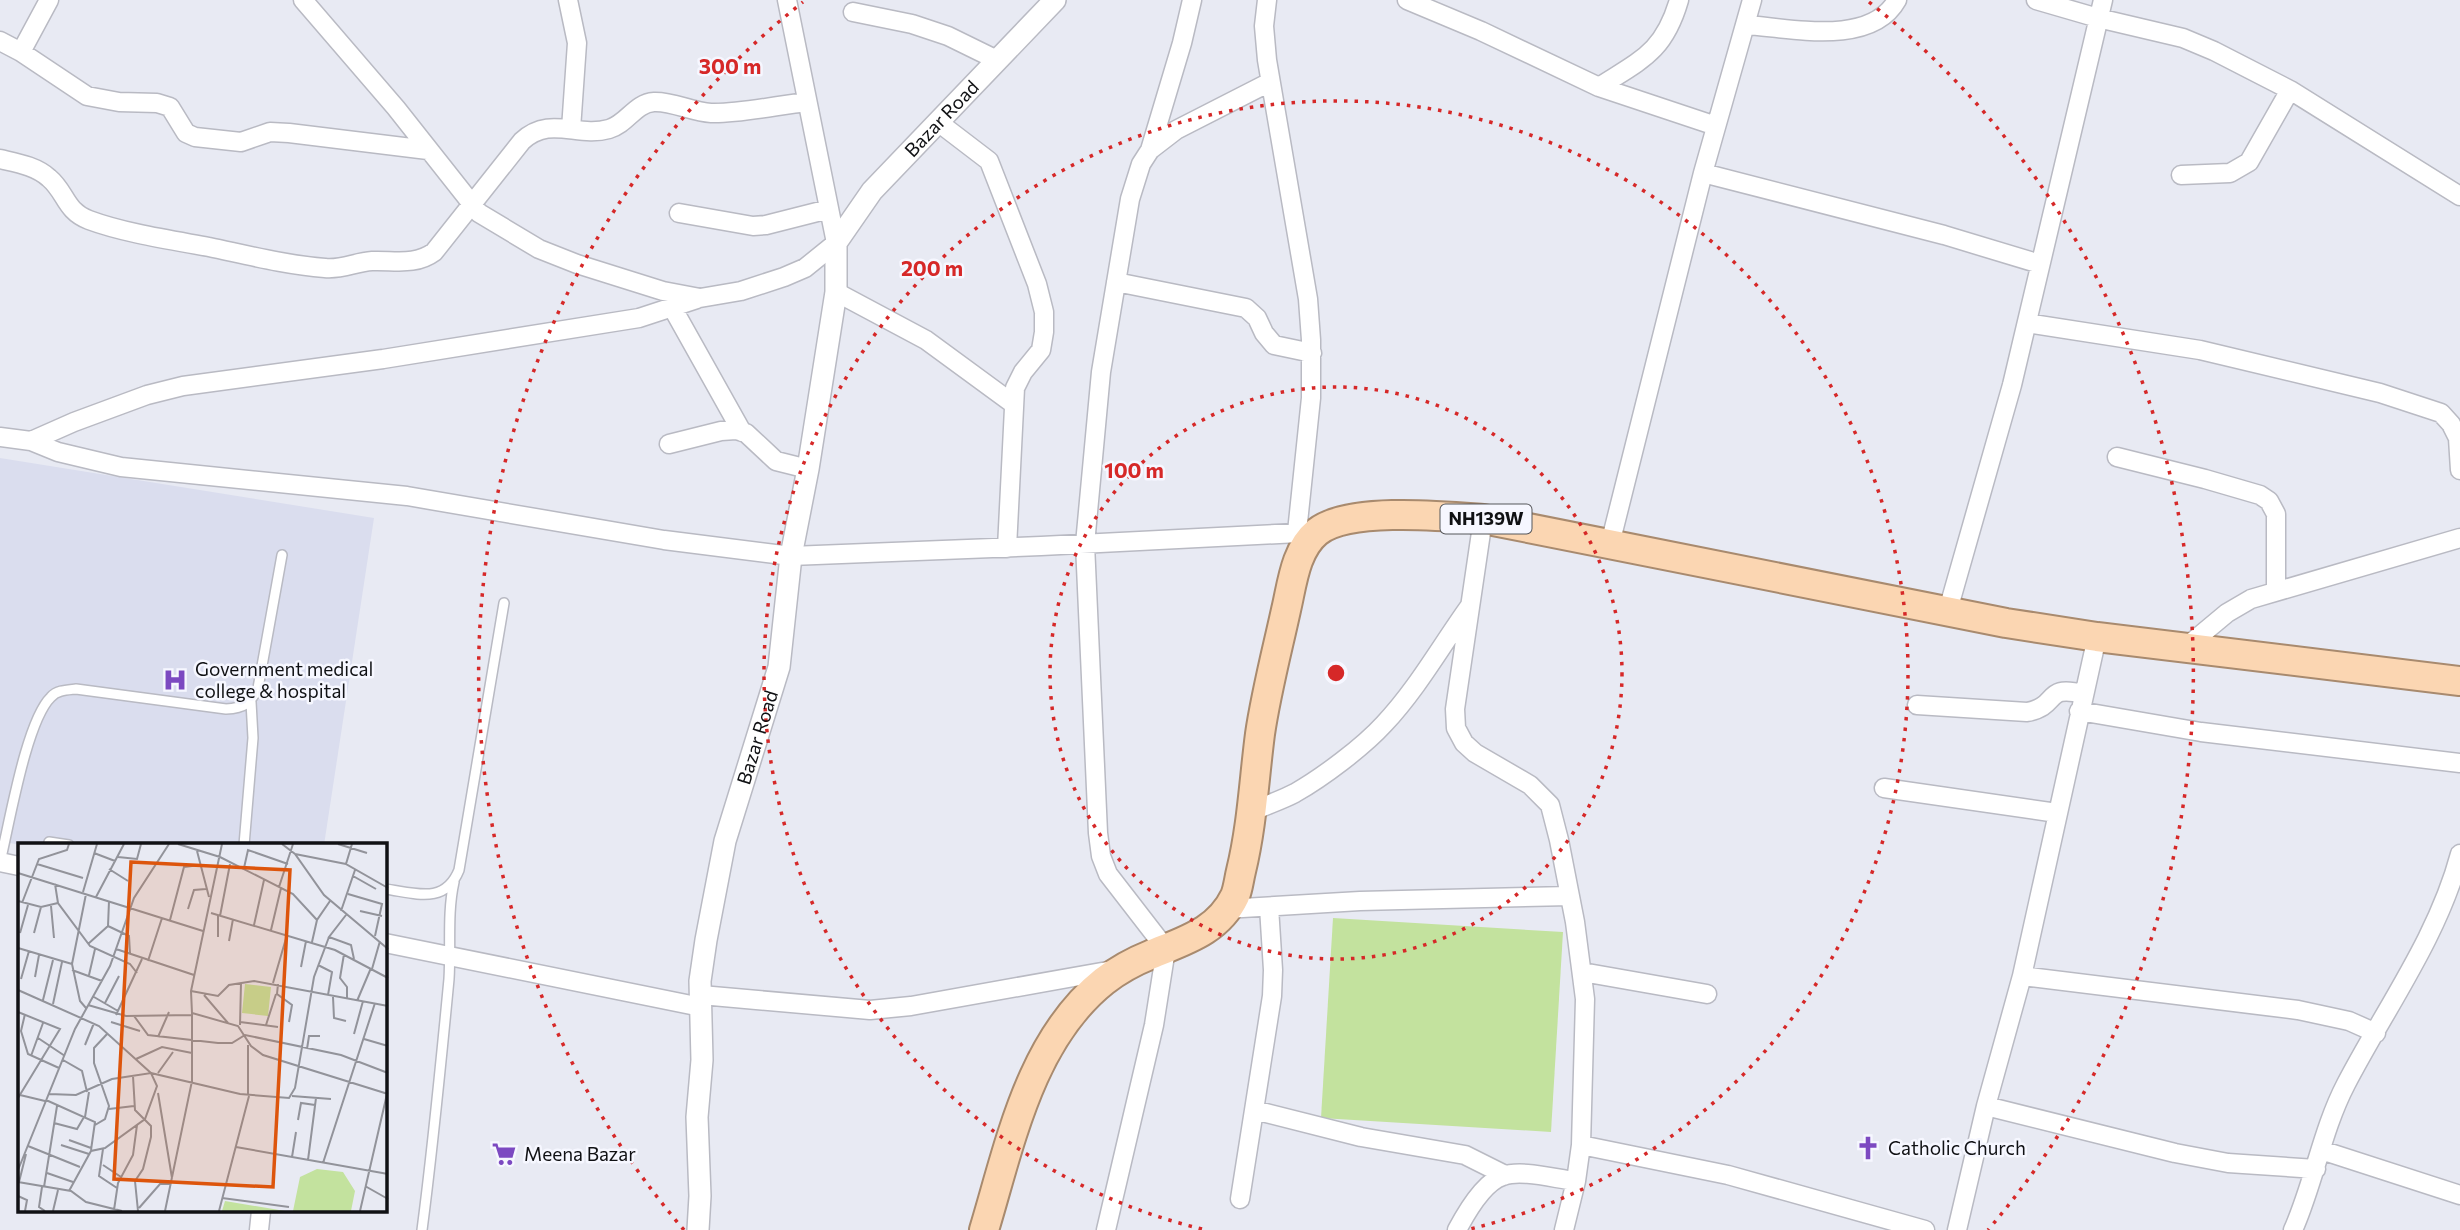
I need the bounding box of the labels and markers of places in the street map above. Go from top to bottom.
place label: Government medical college & hospital [195,657,373,702]
centre of rings [1324,661,1348,685]
hospital icon: Government medical college & hospital [161,666,189,694]
church icon: Catholic Church [1854,1134,1882,1162]
place label: Catholic Church [1888,1136,2026,1159]
supermarket icon: Meena Bazar [490,1140,518,1168]
place label: Meena Bazar [524,1142,636,1165]

